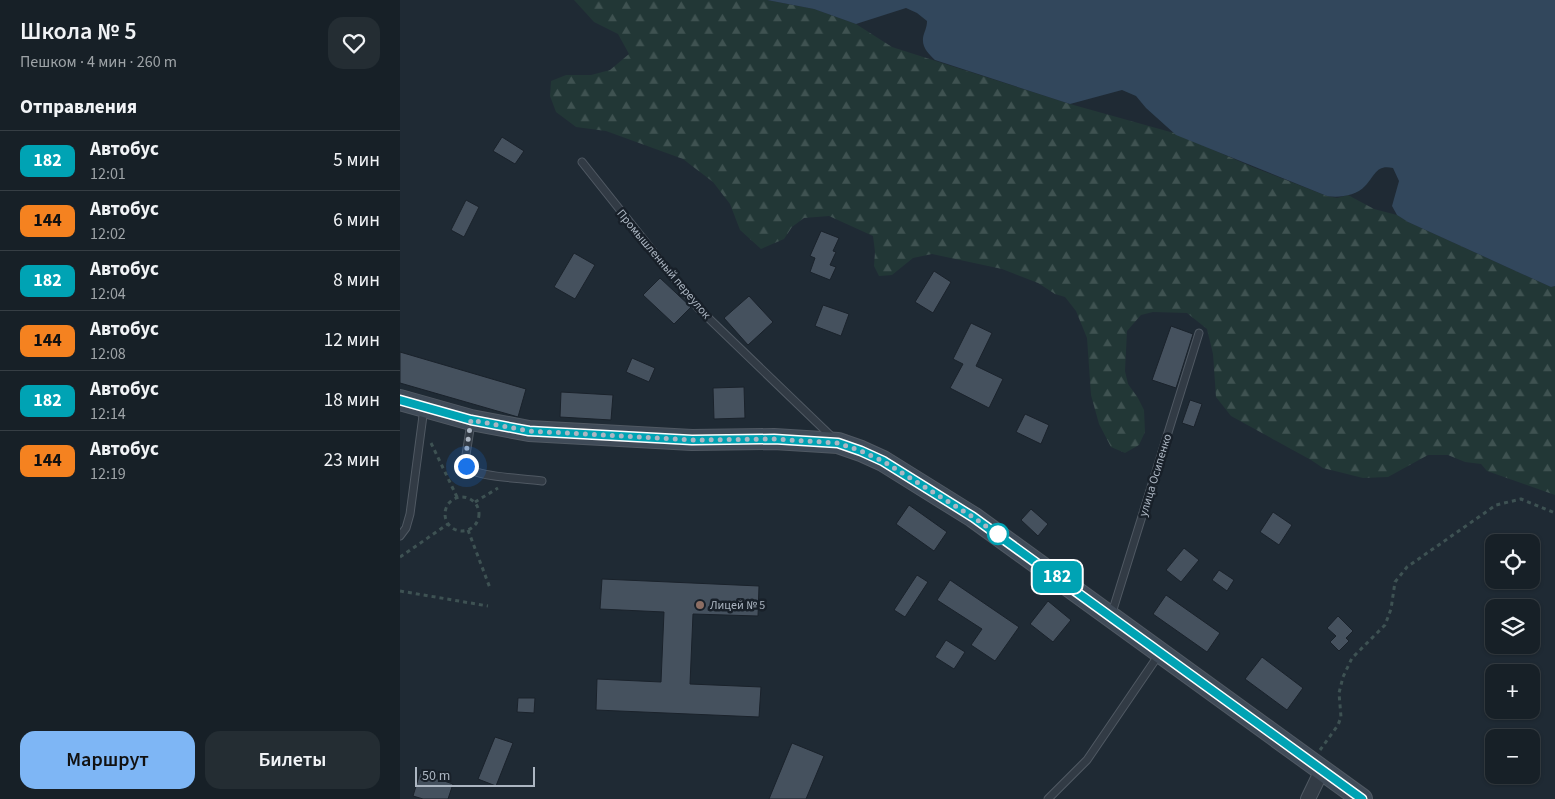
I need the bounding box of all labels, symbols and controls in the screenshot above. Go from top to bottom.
text: Школа № 5 [20,14,137,49]
button: heart [328,17,380,69]
text: Пешком · 4 мин · 260 m [20,51,177,73]
text: Отправления [20,94,137,121]
text: Автобус [90,136,159,163]
text: 5 мин [333,147,380,174]
text: 182 [33,148,62,173]
text: 12:01 [90,163,126,185]
text: Автобус [90,196,159,223]
street label: Промышленный переулок [613,206,715,323]
text: 6 мин [333,207,380,234]
text: 144 [33,208,62,233]
text: 12:02 [90,223,126,245]
text: Автобус [90,256,159,283]
text: 8 мин [333,267,380,294]
text: 182 [33,268,62,293]
text: 12:04 [90,283,126,305]
text: Автобус [90,316,159,343]
text: 12 мин [324,327,380,354]
text: 144 [33,328,62,353]
text: 12:08 [90,343,126,365]
text: Автобус [90,376,159,403]
text: 18 мин [324,387,380,414]
text: 182 [33,388,62,413]
text: 12:14 [90,403,126,425]
street label: улица Осипенко [1135,432,1176,519]
text: Автобус [90,436,159,463]
text: 23 мин [324,447,380,474]
text: 144 [33,448,62,473]
your location [454,454,479,479]
text: 12:19 [90,463,126,485]
unlabelled marker [987,523,1009,545]
map controls [1485,534,1540,784]
button: locate [1485,534,1540,589]
line badge: 182 [1028,561,1086,593]
text: 182 [1043,564,1071,589]
place label: Лицей № 5 [710,597,765,614]
marker: Лицей № 5 [694,599,706,611]
button: layers [1485,599,1540,654]
button: + [1485,664,1540,719]
button: − [1485,729,1540,784]
button: Маршрут [20,731,195,789]
button: Билеты [205,731,380,789]
scale bar [415,764,535,787]
text: 50 m [422,766,450,786]

